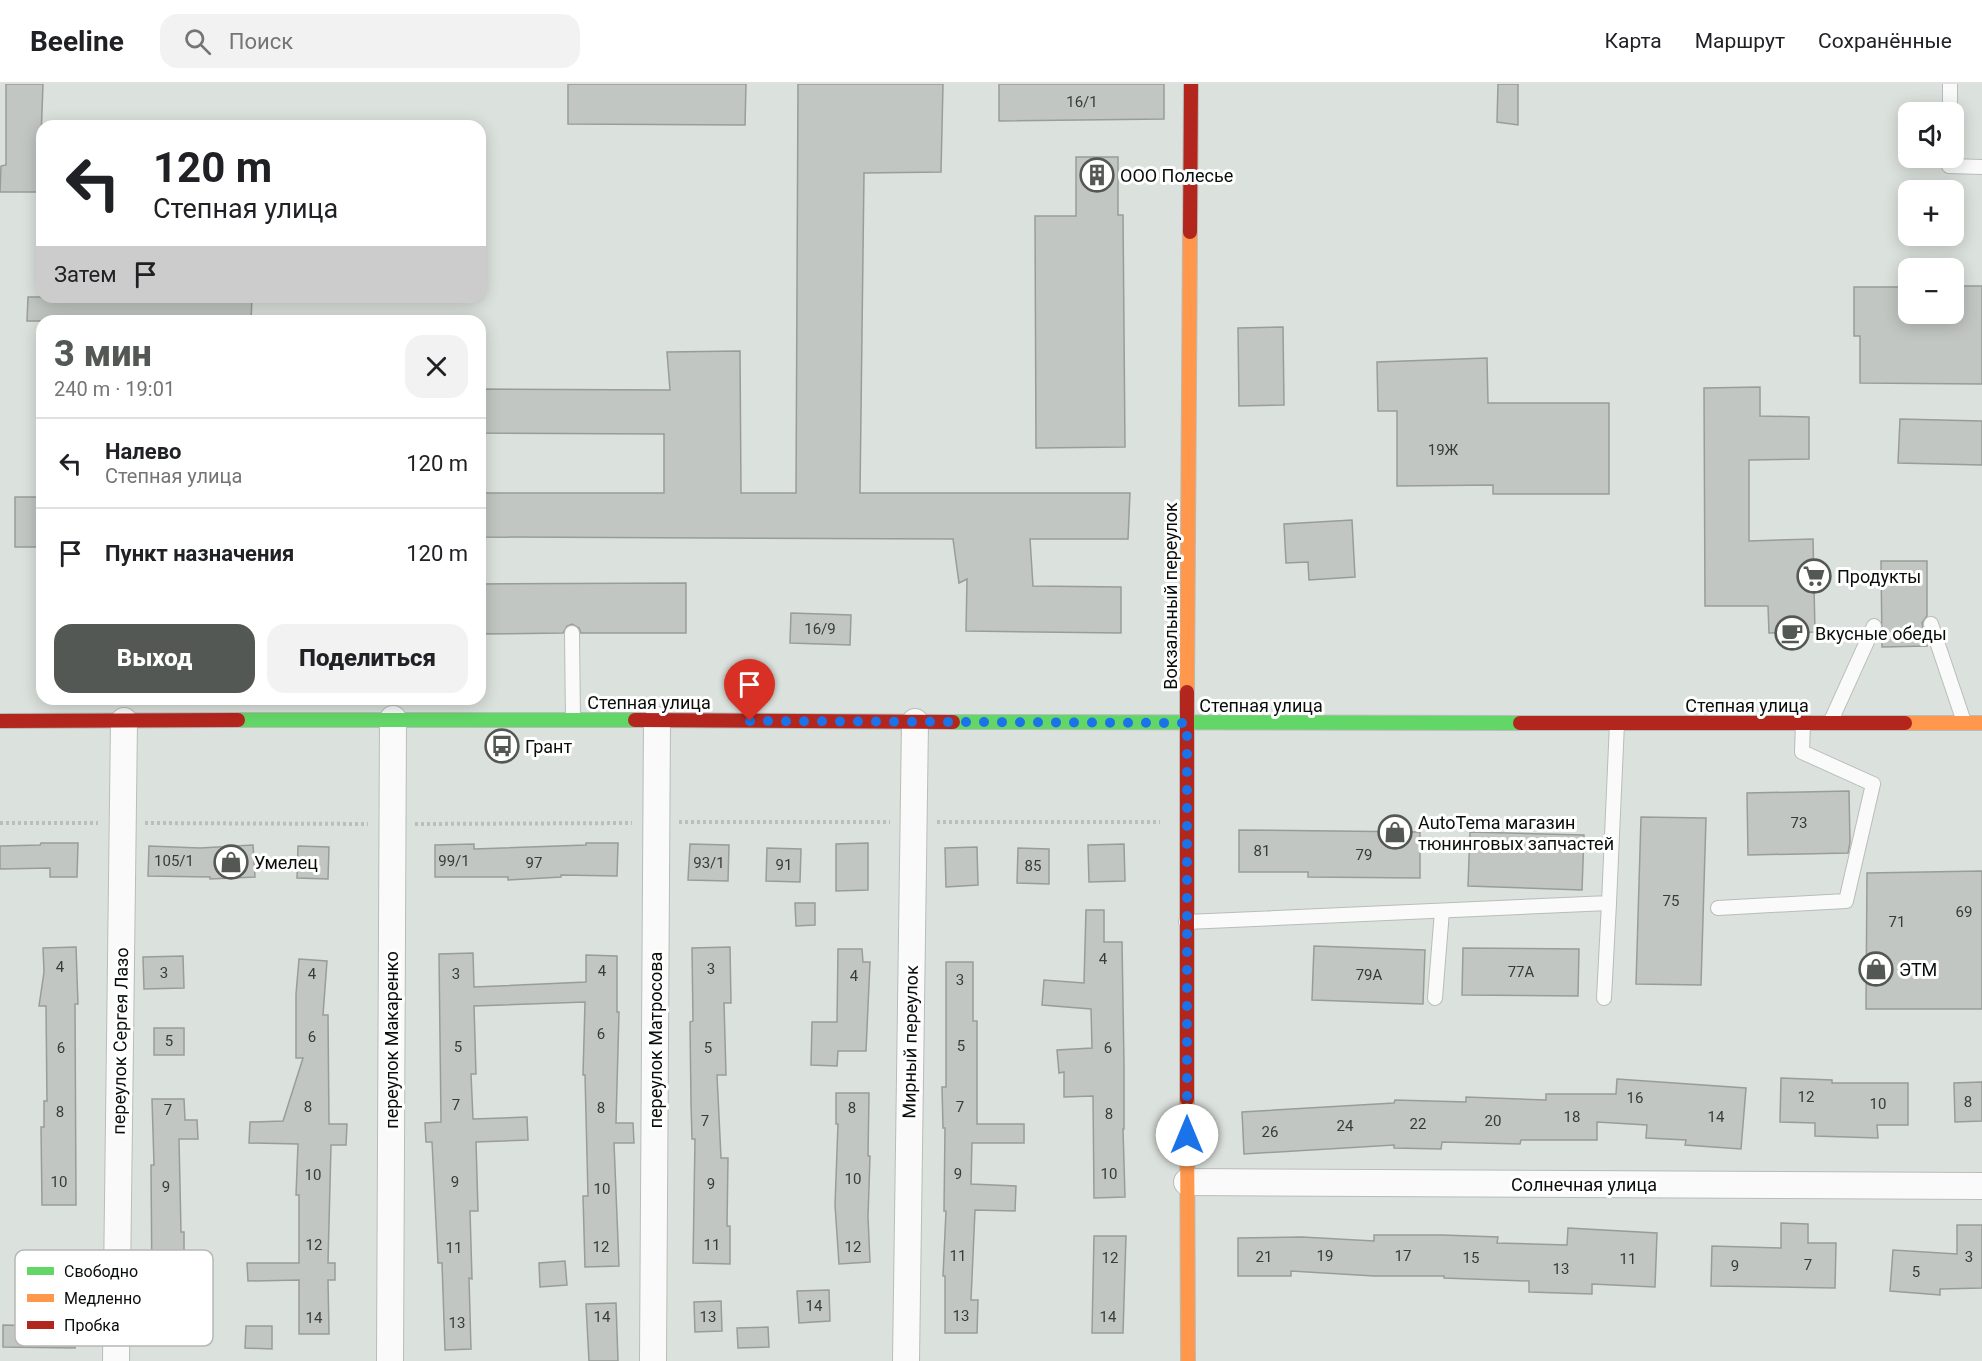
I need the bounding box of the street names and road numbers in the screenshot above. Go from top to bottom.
street label: Вокзальный переулок [1160,502,1181,690]
street label: Степная улица [587,692,711,713]
street label: Степная улица [1199,695,1323,716]
street label: Степная улица [1685,695,1809,716]
street label: переулок Сергея Лазо [108,947,132,1135]
street label: переулок Макаренко [381,951,402,1129]
street label: переулок Матросова [645,952,666,1128]
street label: Мирный переулок [898,965,922,1119]
street label: Солнечная улица [1511,1174,1657,1195]

